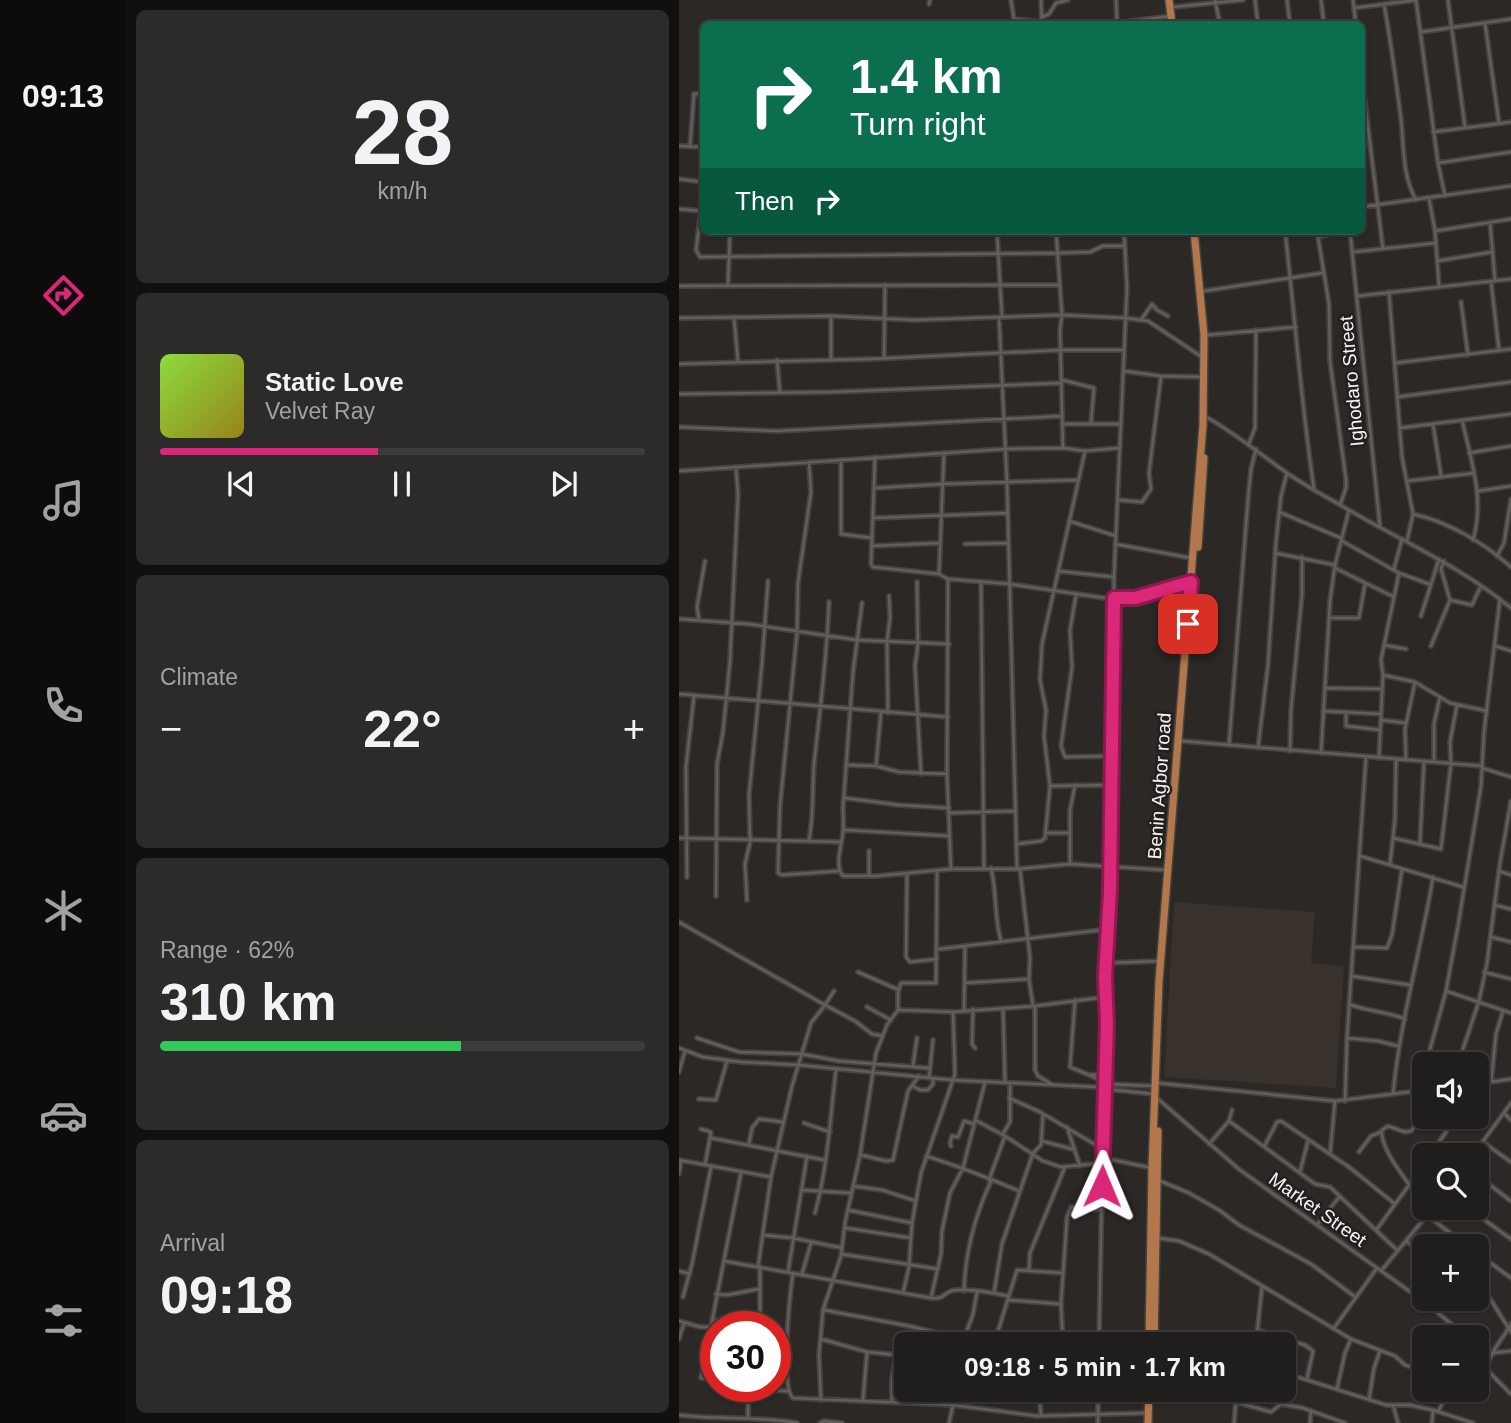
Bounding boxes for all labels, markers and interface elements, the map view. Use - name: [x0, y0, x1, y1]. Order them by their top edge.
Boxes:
- icon: right: [735, 49, 826, 140]
- text: 1.4 km: [850, 49, 1003, 103]
- text: 09:13: [22, 78, 104, 114]
- text: 28: [352, 82, 453, 183]
- text: Turn right: [850, 106, 986, 142]
- text: km/h: [378, 178, 427, 204]
- icon: right: [808, 182, 846, 220]
- text: Then: [735, 186, 794, 216]
- icon: directions: [39, 271, 88, 320]
- street label: Ighodaro Street: [1335, 314, 1368, 447]
- text: Static Love: [265, 367, 404, 397]
- text: Velvet Ray: [265, 398, 375, 424]
- icon: previous: [222, 465, 260, 503]
- icon: pause: [383, 465, 421, 503]
- icon: next: [545, 465, 583, 503]
- icon: music: [39, 476, 88, 525]
- pin: [1158, 594, 1218, 654]
- icon: arrive: [1169, 605, 1207, 643]
- text: Climate: [160, 664, 238, 690]
- icon: phone: [39, 681, 88, 730]
- text: 22°: [363, 700, 442, 758]
- text: −: [160, 708, 182, 750]
- text: +: [623, 708, 645, 750]
- street label: Benin Agbor road: [1144, 712, 1175, 860]
- icon: climate: [39, 886, 88, 935]
- text: Range · 62%: [160, 937, 294, 963]
- text: 310 km: [160, 973, 336, 1031]
- map controls: [1412, 1052, 1489, 1402]
- button: sound: [1412, 1052, 1489, 1129]
- icon: car: [39, 1091, 88, 1140]
- button: search: [1412, 1143, 1489, 1220]
- position arrow: [1065, 1149, 1139, 1223]
- street label: Market Street: [1265, 1168, 1371, 1251]
- text: Arrival: [160, 1230, 225, 1256]
- button: +: [1412, 1234, 1489, 1311]
- text: 09:18: [160, 1266, 293, 1324]
- icon: filters: [39, 1296, 88, 1345]
- speed limit sign: 30: [700, 1311, 791, 1402]
- button: −: [1412, 1325, 1489, 1402]
- text: 09:18 · 5 min · 1.7 km: [964, 1352, 1226, 1382]

